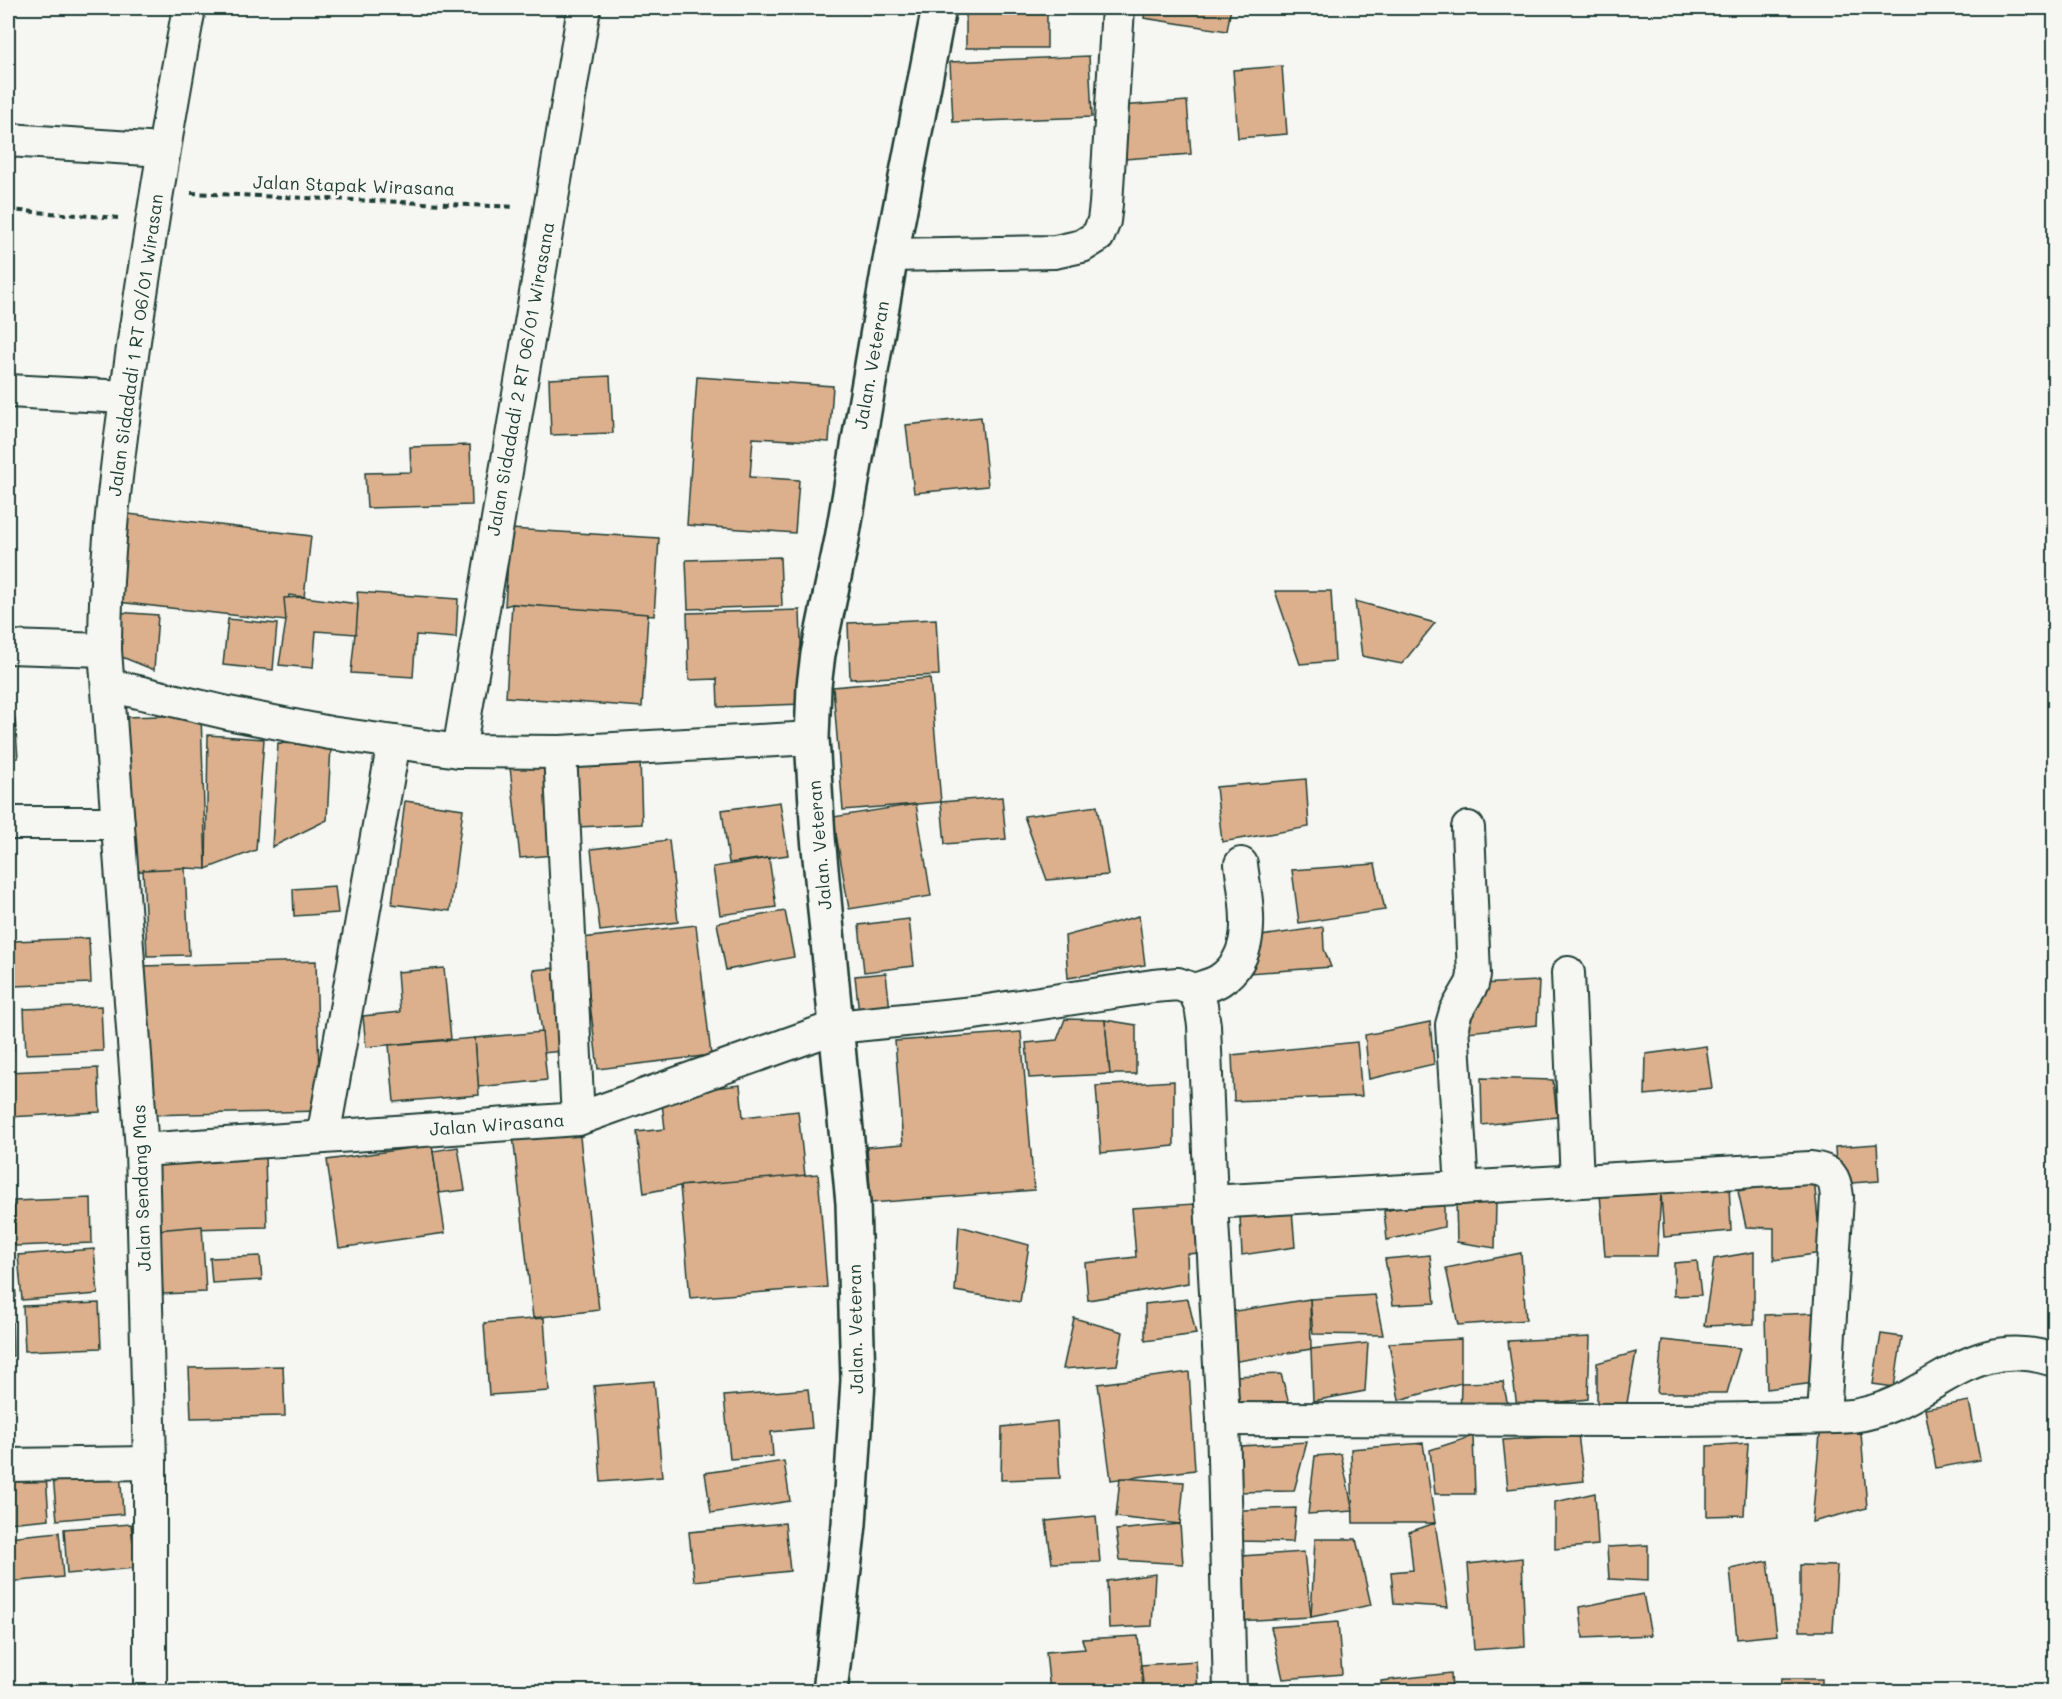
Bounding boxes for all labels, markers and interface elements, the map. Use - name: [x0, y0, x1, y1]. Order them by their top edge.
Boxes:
- street label: Jalan Stapak Wirasana: [253, 169, 455, 201]
- street label: Jalan Sidadadi 1 RT 06/01 Wirasan: [102, 192, 168, 498]
- street label: Jalan Sidadadi 2 RT 06/01 Wirasana: [481, 220, 559, 538]
- street label: Jalan. Veteran: [848, 299, 894, 431]
- street label: Jalan. Veteran: [801, 779, 837, 911]
- street label: Jalan Sendang Mas: [126, 1104, 156, 1272]
- street label: Jalan Wirasana: [429, 1107, 565, 1141]
- street label: Jalan. Veteran: [842, 1264, 868, 1394]

